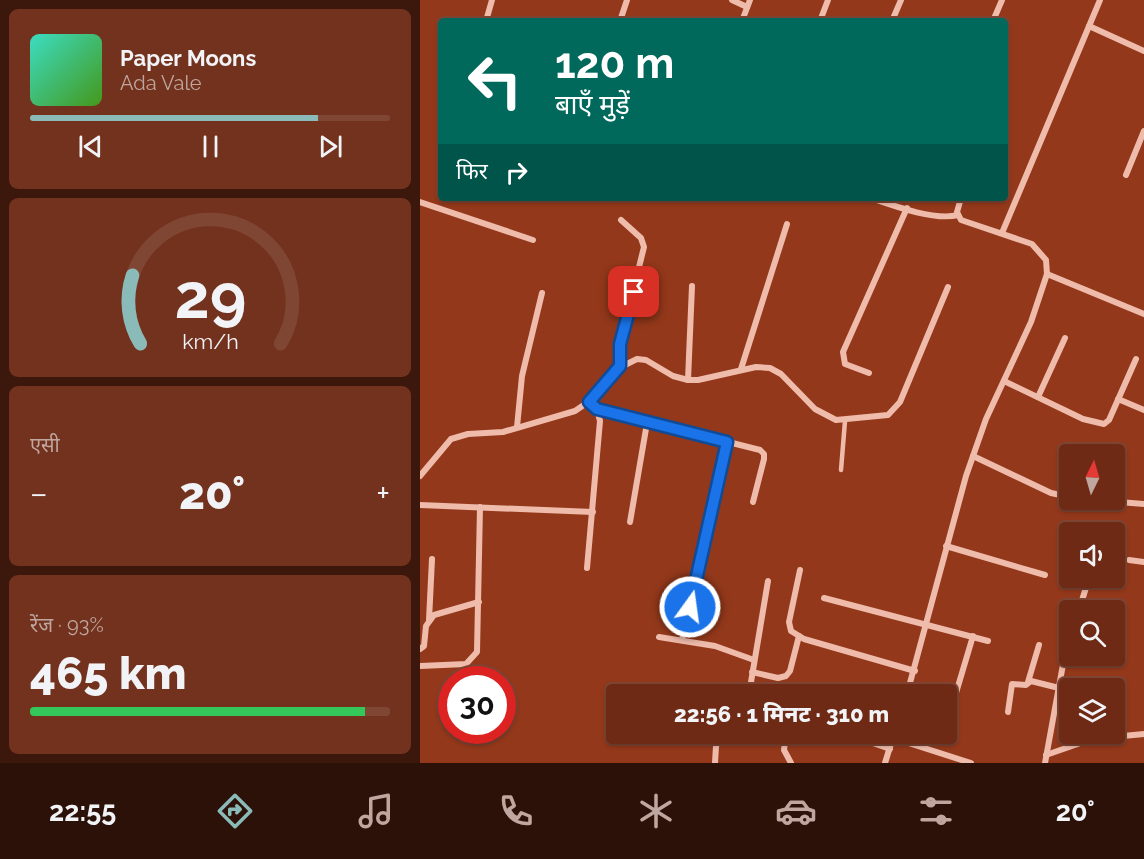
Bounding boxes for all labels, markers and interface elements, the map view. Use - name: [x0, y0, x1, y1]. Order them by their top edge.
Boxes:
- text: 120 m: [555, 39, 674, 88]
- icon: left: [456, 42, 534, 120]
- text: Paper Moons: [120, 45, 256, 71]
- text: Ada Vale: [120, 71, 202, 95]
- text: बाएँ मुड़ें: [555, 89, 630, 120]
- icon: previous: [74, 130, 107, 163]
- icon: pause: [194, 130, 227, 163]
- icon: next: [314, 130, 347, 163]
- icon: right: [500, 156, 533, 189]
- text: फिर: [456, 158, 488, 184]
- text: 29: [174, 259, 246, 333]
- pin: [608, 266, 659, 317]
- icon: arrive: [617, 275, 650, 308]
- text: km/h: [182, 330, 238, 355]
- text: एसी: [30, 433, 60, 457]
- north arrow: [1059, 444, 1125, 510]
- map controls: [1059, 444, 1125, 744]
- text: 20°: [179, 467, 245, 520]
- text: −: [30, 474, 48, 513]
- text: +: [376, 474, 390, 513]
- button: sound: [1059, 522, 1125, 588]
- position arrow: [658, 575, 722, 639]
- button: search: [1059, 600, 1125, 666]
- text: रेंज · 93%: [30, 613, 104, 637]
- text: 465 km: [30, 647, 187, 700]
- speed limit sign: 30: [438, 666, 516, 744]
- button: layers: [1059, 678, 1125, 744]
- text: 22:56 · 1 मिनट · 310 m: [674, 701, 889, 727]
- icon: directions: [214, 790, 256, 832]
- icon: music: [355, 790, 397, 832]
- icon: phone: [495, 790, 537, 832]
- icon: climate: [635, 790, 677, 832]
- icon: car: [775, 790, 817, 832]
- icon: filters: [915, 790, 957, 832]
- text: 22:55: [49, 796, 116, 827]
- text: 20°: [1056, 796, 1095, 827]

